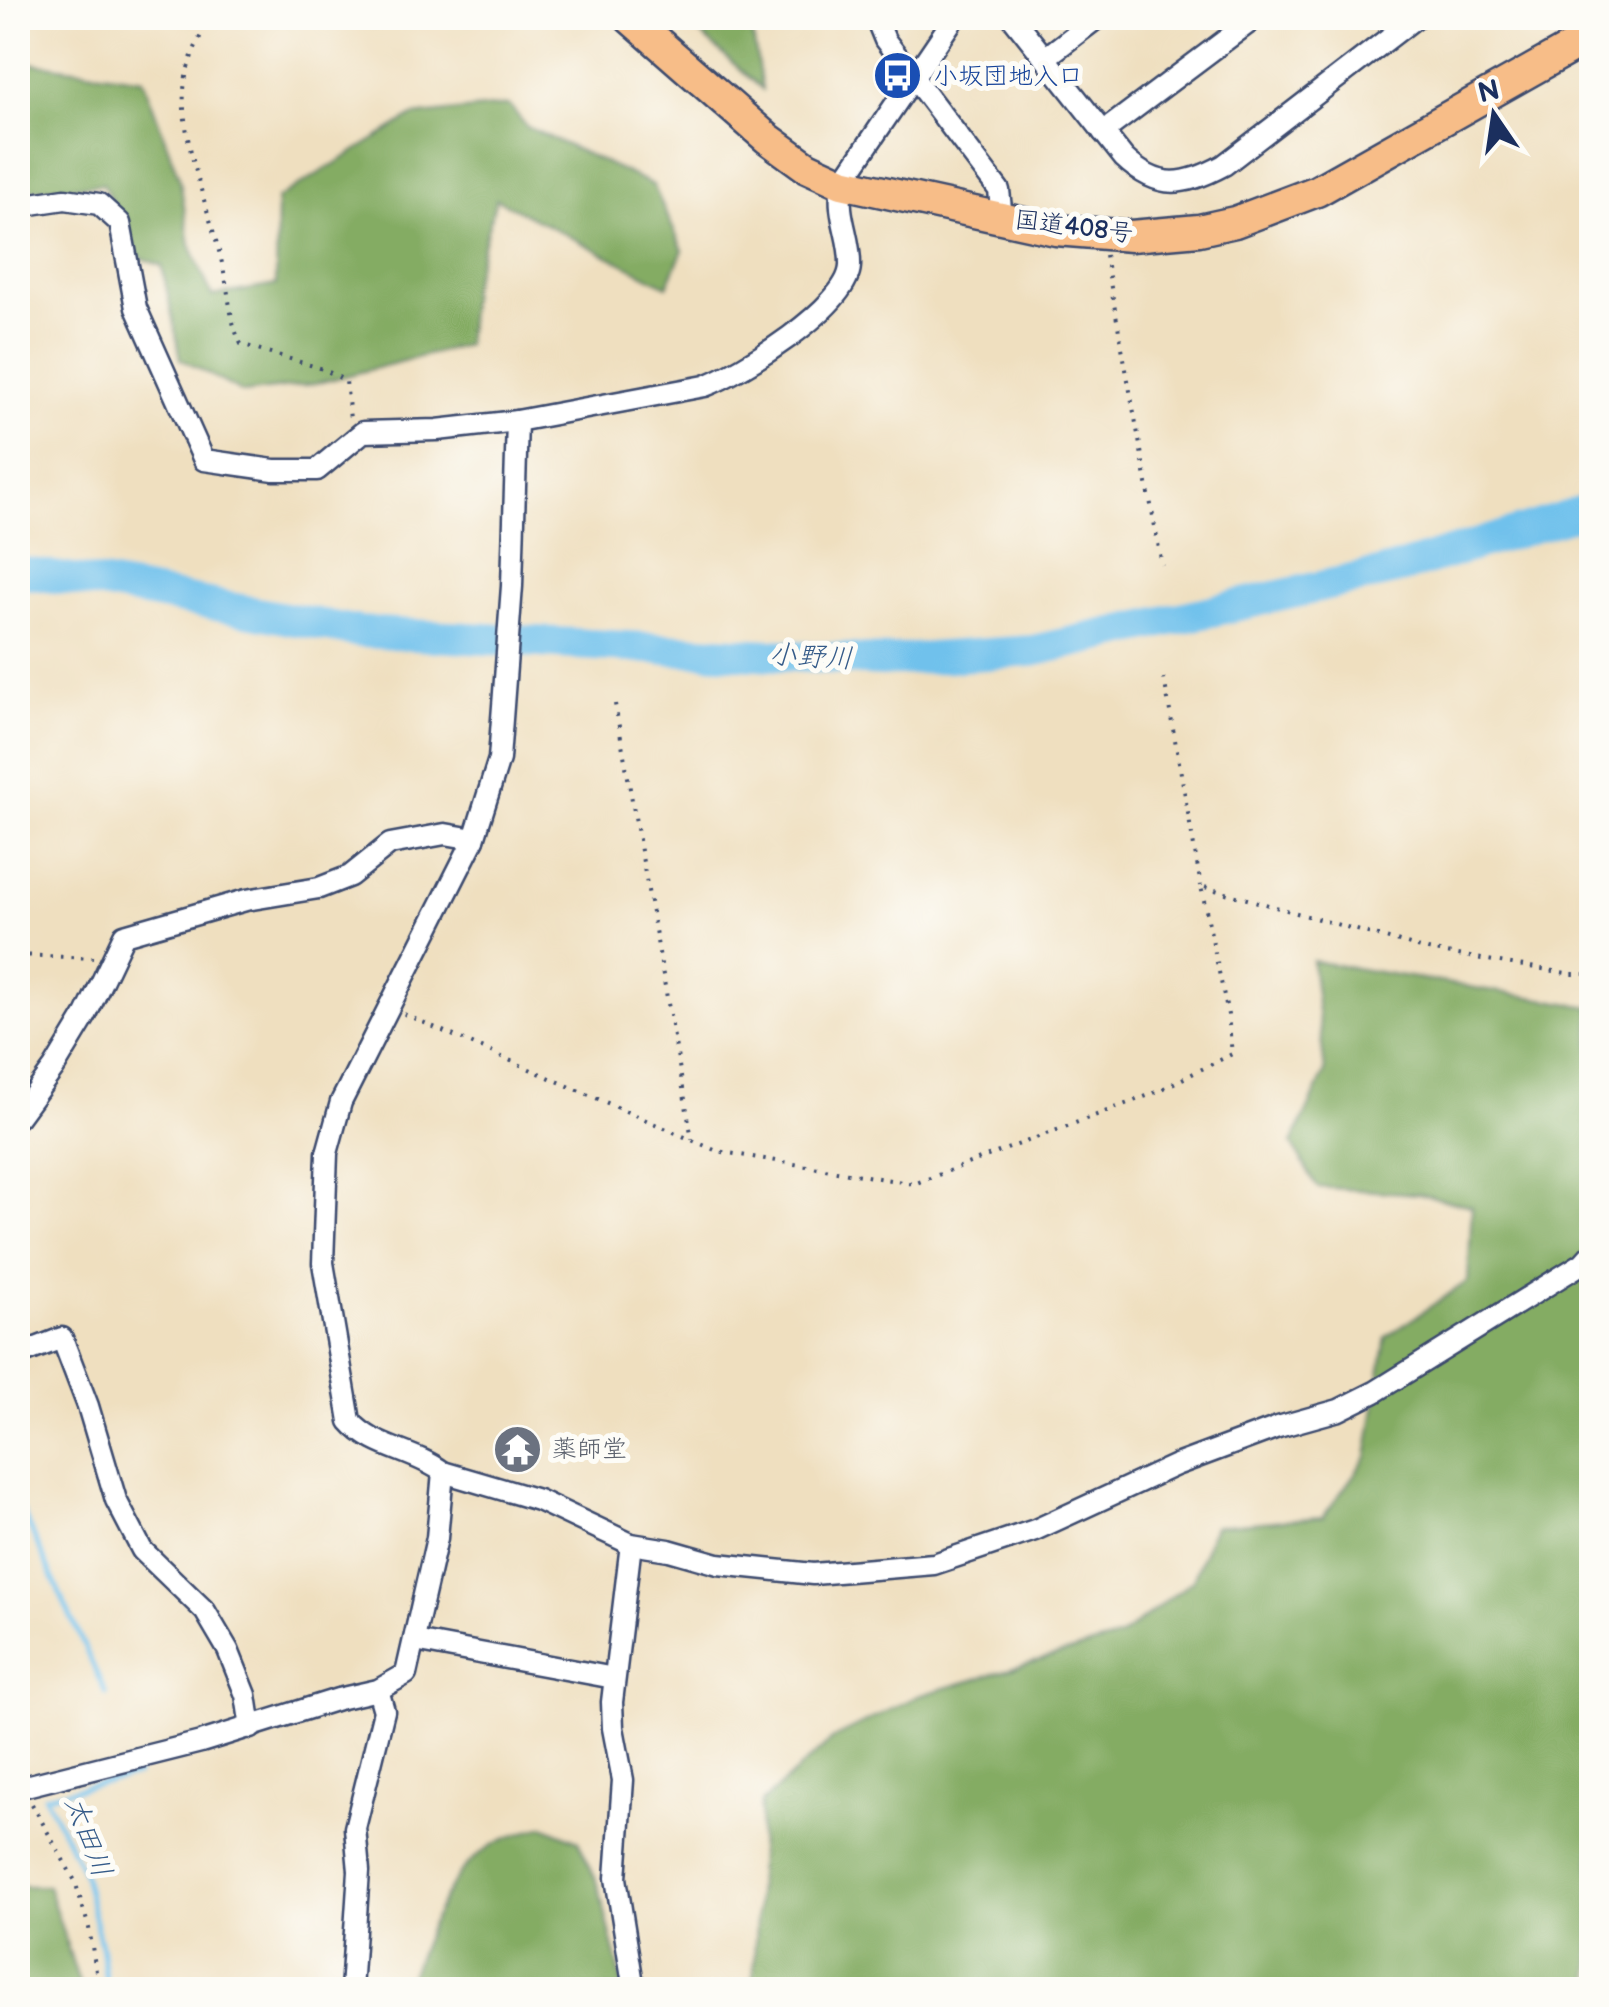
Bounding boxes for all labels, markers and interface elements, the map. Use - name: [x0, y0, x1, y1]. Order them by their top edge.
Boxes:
- bus stop icon: 小坂団地入口: [872, 50, 924, 102]
- place label: 小坂団地入口: [933, 61, 1083, 92]
- north arrow: [1444, 65, 1544, 165]
- text: N: [1475, 74, 1503, 111]
- street label: 国道408号: [1013, 204, 1135, 250]
- water label: 小野川: [768, 638, 854, 676]
- temple icon: 薬師堂: [491, 1423, 543, 1475]
- place label: 薬師堂: [552, 1434, 627, 1465]
- water label: 太田川: [58, 1792, 118, 1882]

